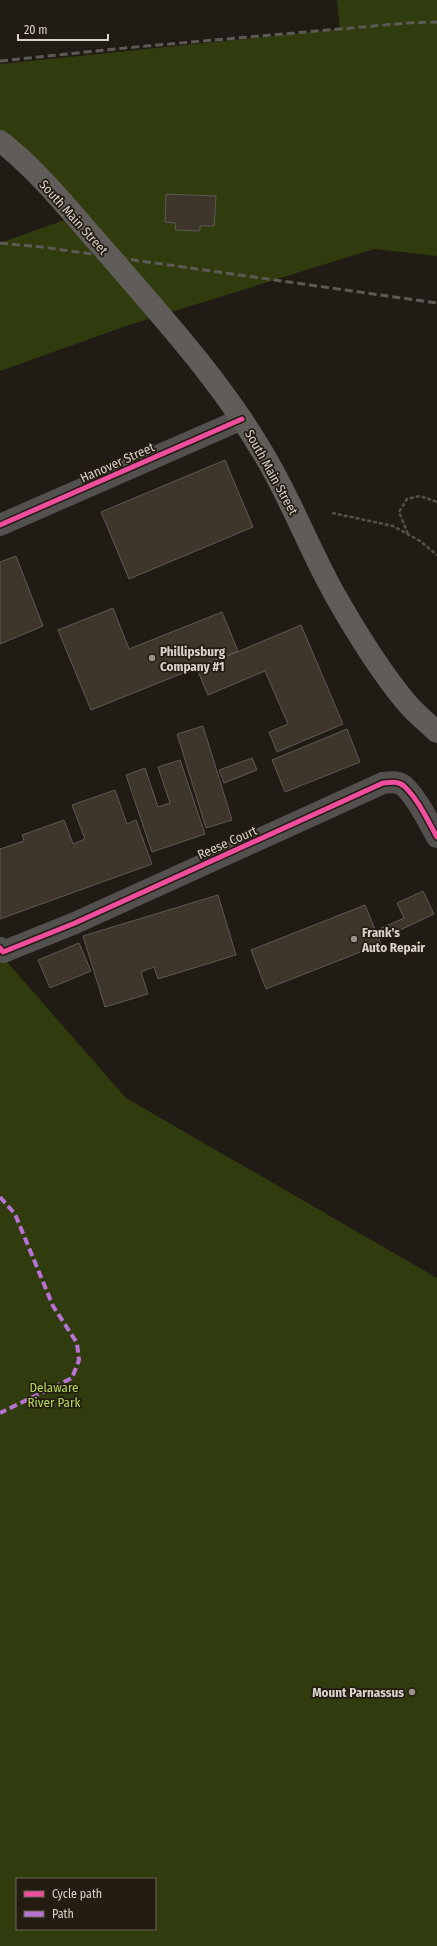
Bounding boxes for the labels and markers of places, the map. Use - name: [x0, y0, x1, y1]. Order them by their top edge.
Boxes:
- place label: Phillipsburg Company #1: [160, 644, 226, 674]
- marker: Phillipsburg Company #1: [147, 653, 157, 663]
- place label: Frank's Auto Repair: [361, 925, 425, 955]
- marker: Frank's Auto Repair: [349, 934, 359, 944]
- place label: Mount Parnassus: [312, 1685, 404, 1700]
- marker: Mount Parnassus: [407, 1687, 417, 1697]

